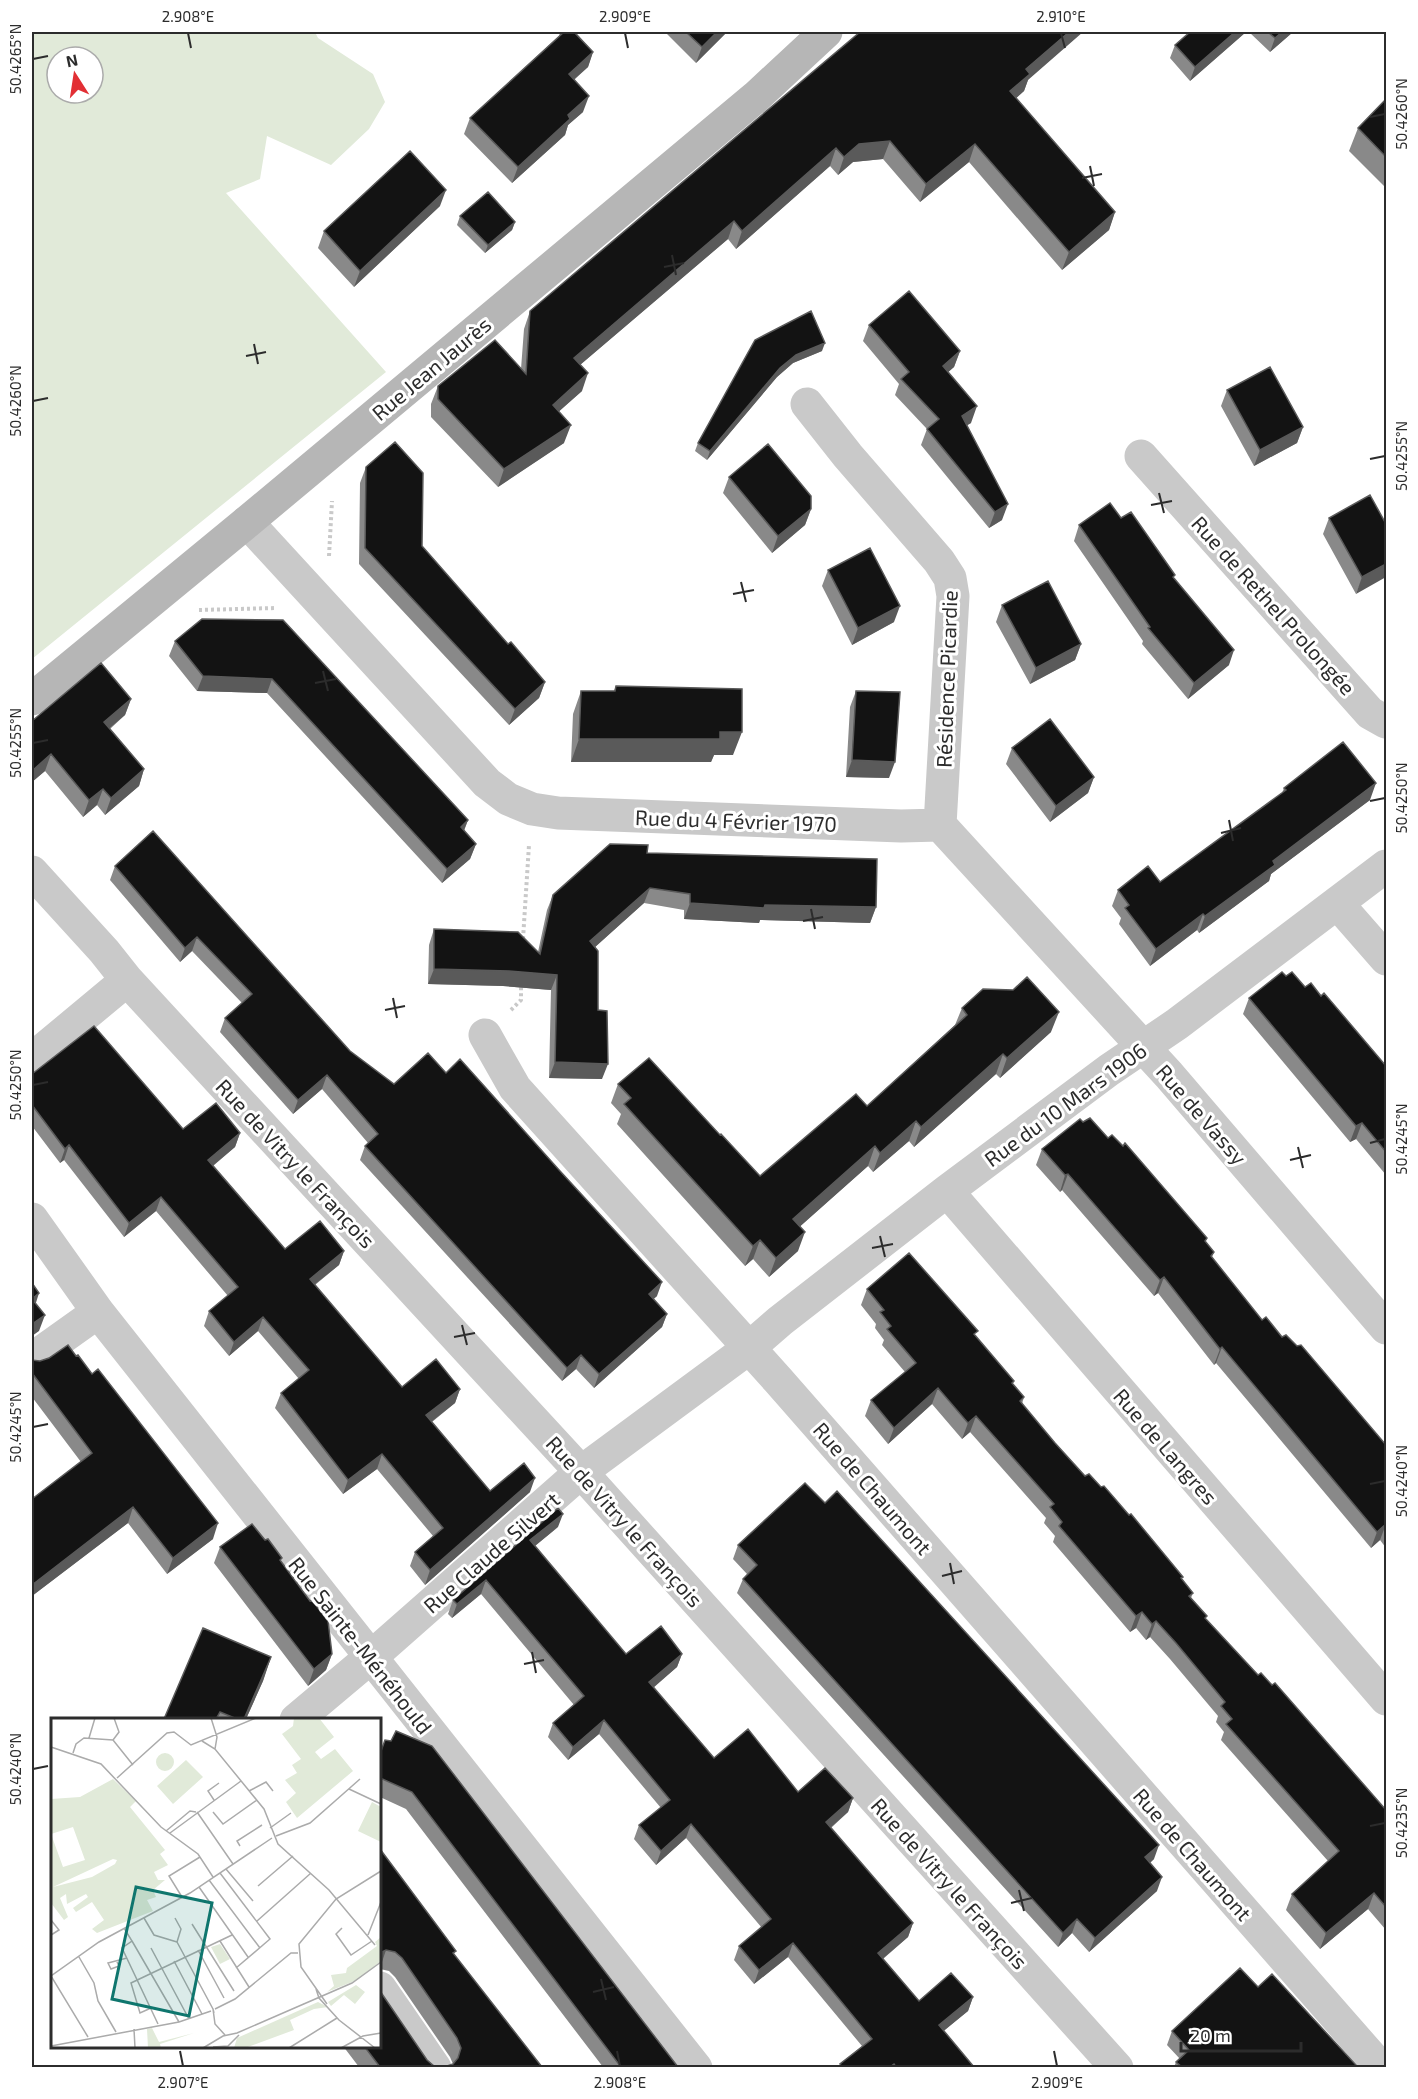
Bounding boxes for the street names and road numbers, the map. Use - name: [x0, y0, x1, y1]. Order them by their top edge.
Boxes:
- street label: Rue Jean Jaurès: [366, 311, 496, 425]
- street label: Rue de Rethel Prolongée: [1187, 510, 1361, 700]
- street label: Résidence Picardie: [930, 590, 962, 768]
- street label: Rue du 4 Février 1970: [635, 804, 837, 836]
- street label: Rue du 10 Mars 1906: [979, 1037, 1151, 1171]
- street label: Rue de Vassy: [1152, 1059, 1252, 1169]
- street label: Rue de Vitry le François: [210, 1074, 381, 1254]
- street label: Rue de Langres: [1109, 1383, 1223, 1509]
- street label: Rue de Chaumont: [809, 1417, 937, 1559]
- street label: Rue de Vitry le François: [540, 1430, 708, 1613]
- street label: Rue Claude Silvert: [418, 1486, 564, 1618]
- street label: Rue Sainte-Ménéhould: [284, 1551, 438, 1739]
- street label: Rue de Chaumont: [1129, 1783, 1257, 1925]
- street label: Rue de Vitry le François: [865, 1792, 1033, 1975]

